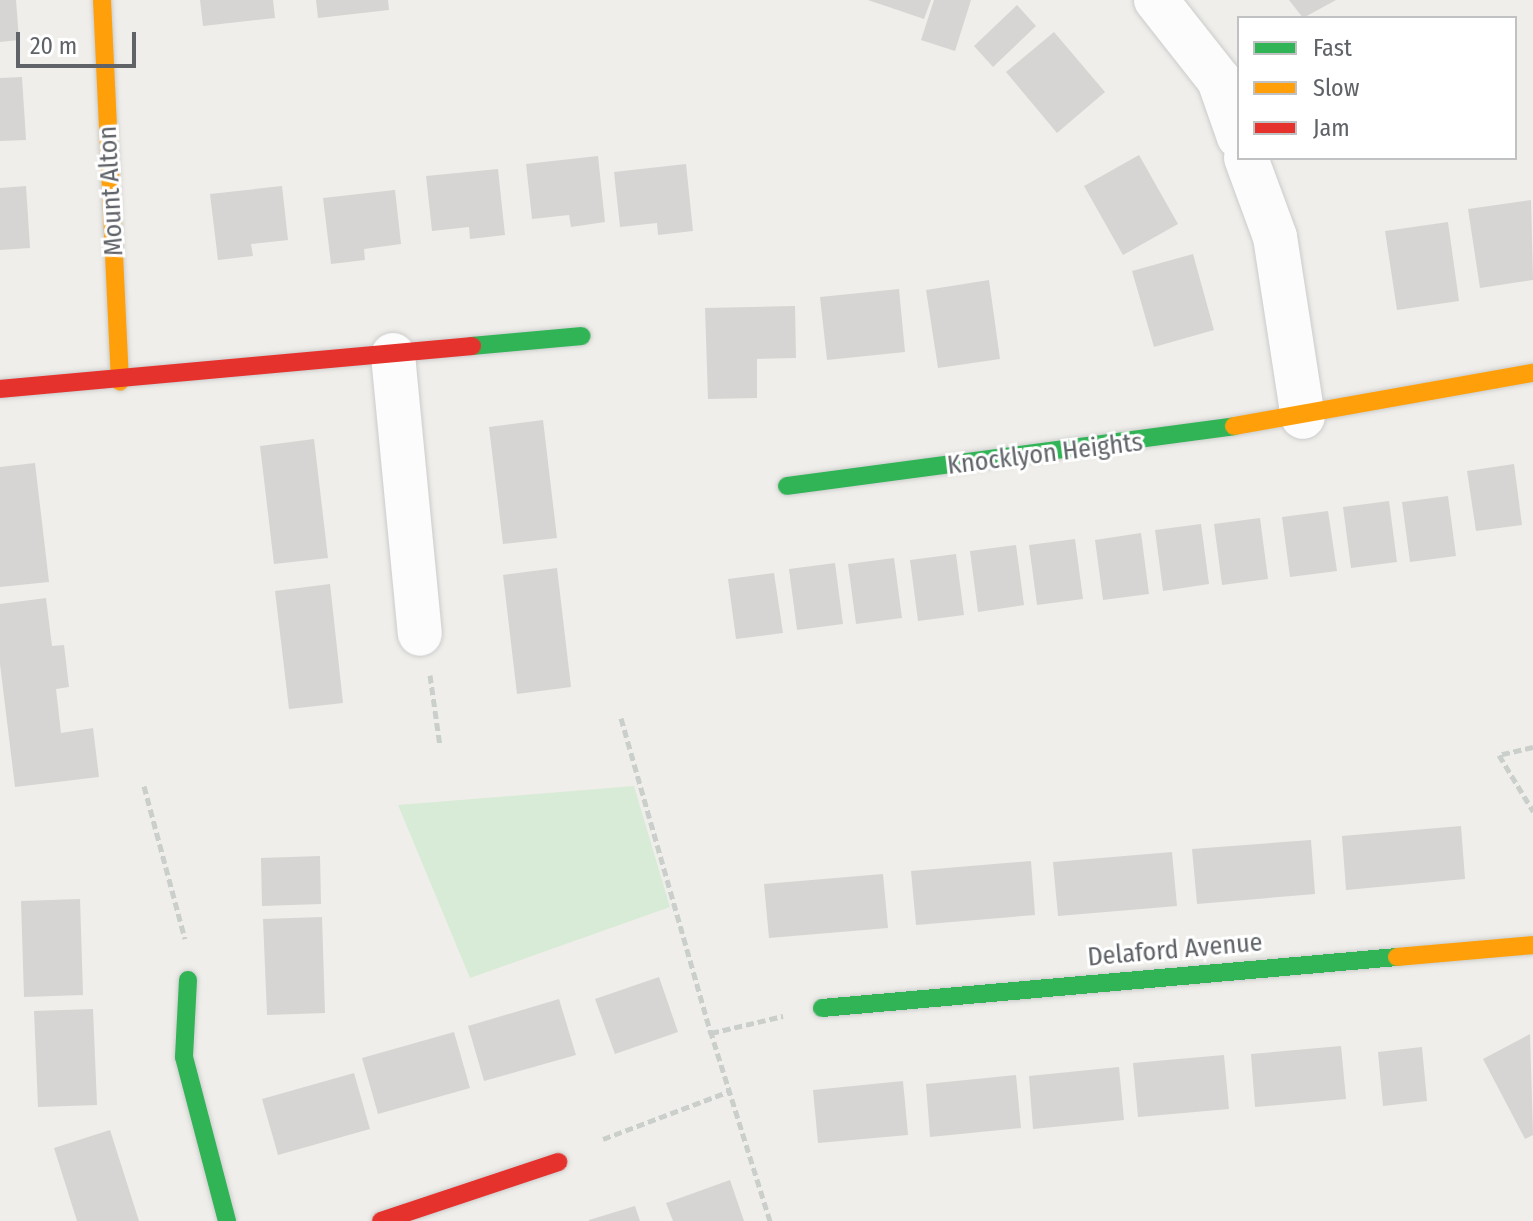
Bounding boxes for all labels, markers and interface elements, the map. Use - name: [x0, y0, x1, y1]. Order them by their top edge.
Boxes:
- scale bar: [20, 16, 140, 66]
- legend: [1237, 16, 1517, 160]
- text: 20 m: [30, 32, 77, 60]
- text: Fast: [1313, 34, 1352, 62]
- text: Slow: [1313, 74, 1359, 102]
- text: Jam: [1313, 114, 1350, 142]
- street label: Mount Alton: [92, 125, 130, 257]
- street label: Knocklyon Heights: [946, 427, 1144, 481]
- street label: Delaford Avenue: [1086, 927, 1264, 973]

